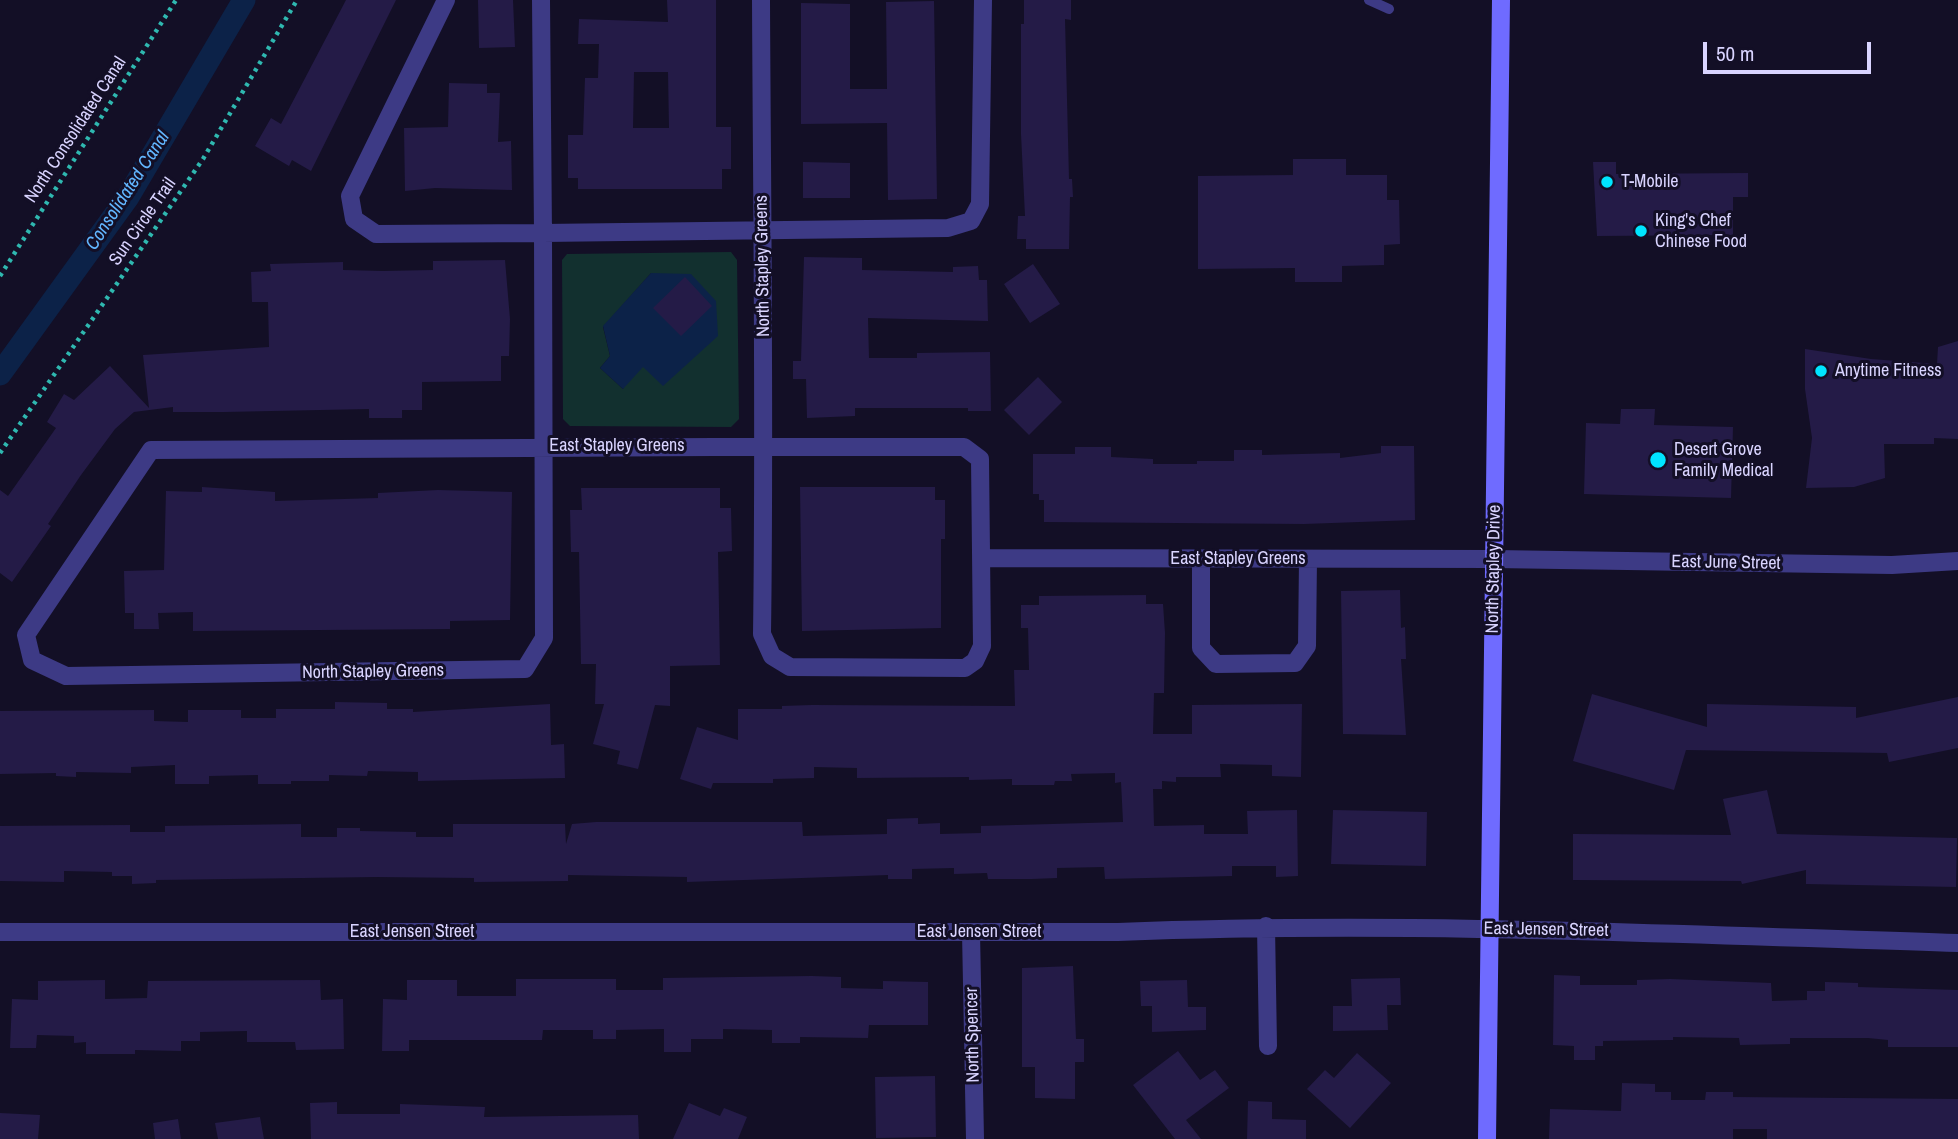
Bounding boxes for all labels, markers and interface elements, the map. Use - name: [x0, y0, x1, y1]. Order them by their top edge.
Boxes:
- scale bar: [1706, 28, 1874, 72]
- text: 50 m: [1716, 39, 1754, 68]
- street label: North Consolidated Canal: [21, 53, 131, 207]
- water label: Consolidated Canal: [81, 127, 175, 255]
- place label: T-Mobile: [1621, 171, 1678, 193]
- street label: Sun Circle Trail: [105, 174, 181, 270]
- marker: T-Mobile: [1599, 174, 1615, 190]
- street label: North Stapley Greens: [751, 195, 775, 337]
- place label: King's Chef Chinese Food: [1655, 210, 1747, 252]
- marker: King's Chef Chinese Food: [1633, 223, 1649, 239]
- place label: Anytime Fitness: [1835, 360, 1942, 382]
- marker: Anytime Fitness: [1813, 363, 1829, 379]
- street label: East Stapley Greens: [549, 435, 685, 457]
- place label: Desert Grove Family Medical: [1674, 439, 1773, 482]
- marker: Desert Grove Family Medical: [1648, 450, 1668, 470]
- street label: North Stapley Drive: [1482, 504, 1506, 634]
- street label: East Stapley Greens: [1170, 548, 1306, 570]
- street label: East June Street: [1671, 551, 1781, 575]
- street label: North Stapley Greens: [302, 660, 444, 684]
- street label: East Jensen Street: [1483, 918, 1609, 942]
- street label: East Jensen Street: [350, 921, 474, 943]
- street label: East Jensen Street: [917, 921, 1041, 943]
- street label: North Spencer: [961, 987, 985, 1083]

